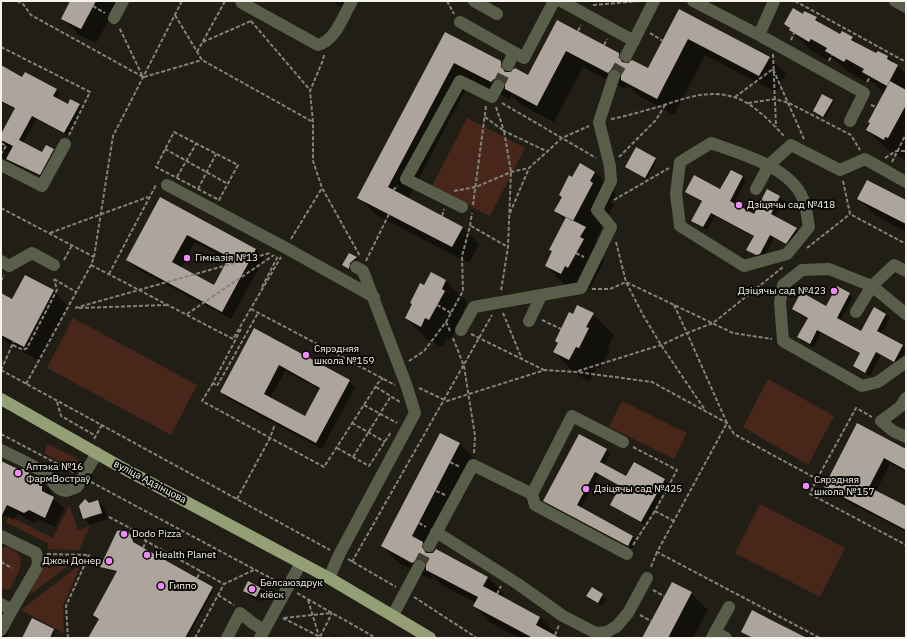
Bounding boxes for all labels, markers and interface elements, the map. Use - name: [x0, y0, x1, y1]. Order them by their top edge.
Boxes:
- place label: Дзіцячы сад №418: [747, 199, 835, 211]
- marker: Дзіцячы сад №418: [734, 200, 744, 210]
- place label: Гімназія №13: [195, 252, 258, 264]
- marker: Гімназія №13: [182, 253, 192, 263]
- place label: Дзіцячы сад №423: [738, 285, 826, 297]
- marker: Дзіцячы сад №423: [829, 286, 839, 296]
- place label: Сярэдняя школа №159: [314, 343, 374, 366]
- marker: Сярэдняя школа №159: [301, 350, 311, 360]
- street label: вуліца Адзінцова: [112, 458, 188, 506]
- place label: Аптэка №16 ФармВостраў: [26, 461, 91, 484]
- marker: Аптэка №16 ФармВостраў: [13, 468, 23, 478]
- place label: Сярэдняя школа №157: [814, 474, 874, 498]
- marker: Сярэдняя школа №157: [801, 481, 811, 491]
- place label: Дзіцячы сад №425: [594, 483, 682, 495]
- marker: Дзіцячы сад №425: [581, 484, 591, 494]
- place label: Dodo Pizza: [132, 528, 181, 540]
- marker: Dodo Pizza: [119, 529, 129, 539]
- place label: Health Planet: [155, 549, 216, 561]
- marker: Health Planet: [142, 550, 152, 560]
- place label: Джон Донер: [42, 555, 101, 567]
- marker: Джон Донер: [104, 556, 114, 566]
- place label: Белсаюздрук кіёск: [260, 577, 323, 600]
- place label: Гиппо: [169, 580, 196, 592]
- marker: Гиппо: [156, 581, 166, 591]
- marker: Белсаюздрук кіёск: [247, 584, 257, 594]

